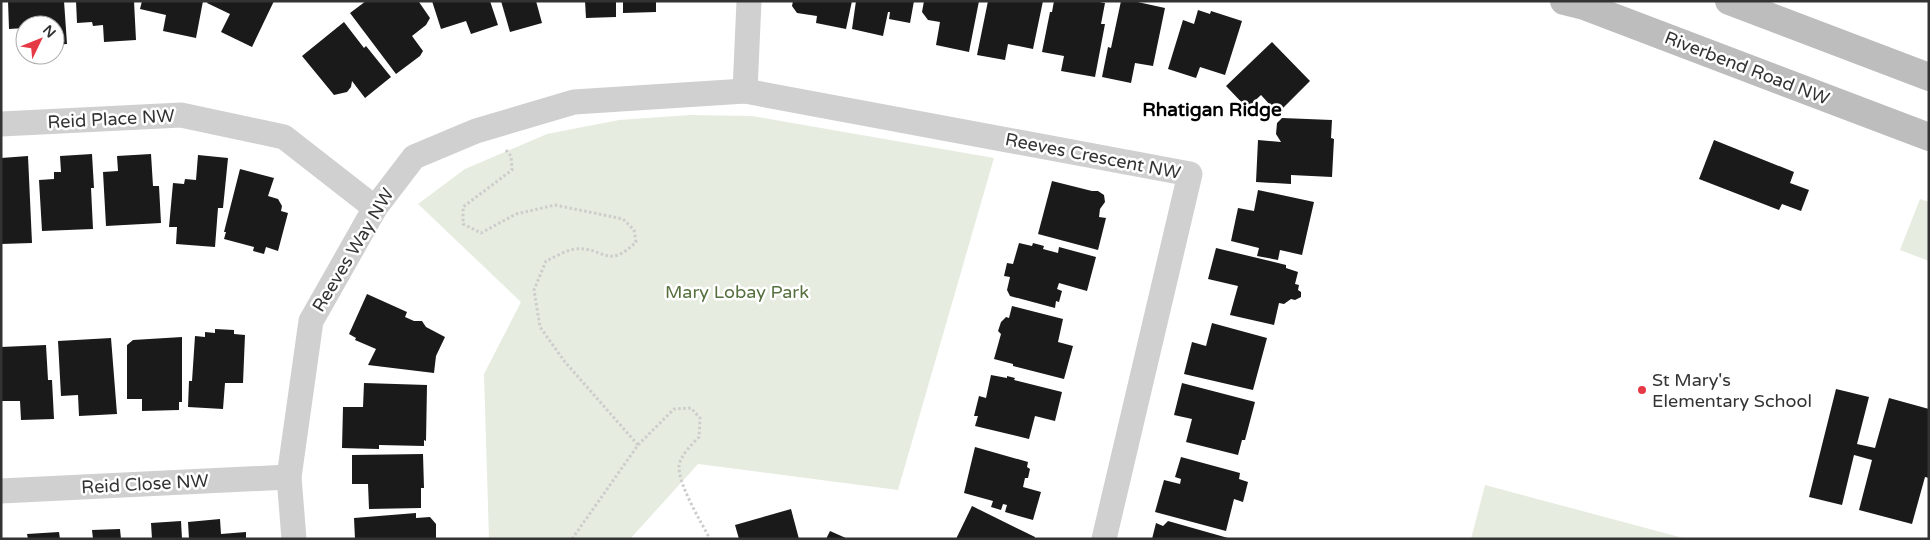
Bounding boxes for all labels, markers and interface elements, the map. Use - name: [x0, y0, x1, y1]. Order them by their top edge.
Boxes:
- north arrow: [15, 15, 65, 65]
- text: N: [39, 22, 59, 41]
- street label: Riverbend Road NW: [1661, 26, 1833, 110]
- district label: Rhatigan Ridge: [1142, 99, 1282, 122]
- street label: Reid Place NW: [47, 105, 175, 133]
- street label: Reeves Crescent NW: [1003, 128, 1183, 184]
- street label: Reeves Way NW: [307, 184, 399, 316]
- park label: Mary Lobay Park: [665, 281, 809, 303]
- place label: St Mary's Elementary School: [1652, 369, 1812, 412]
- marker: St Mary's Elementary School: [1636, 384, 1648, 396]
- street label: Reid Close NW: [81, 470, 209, 498]

